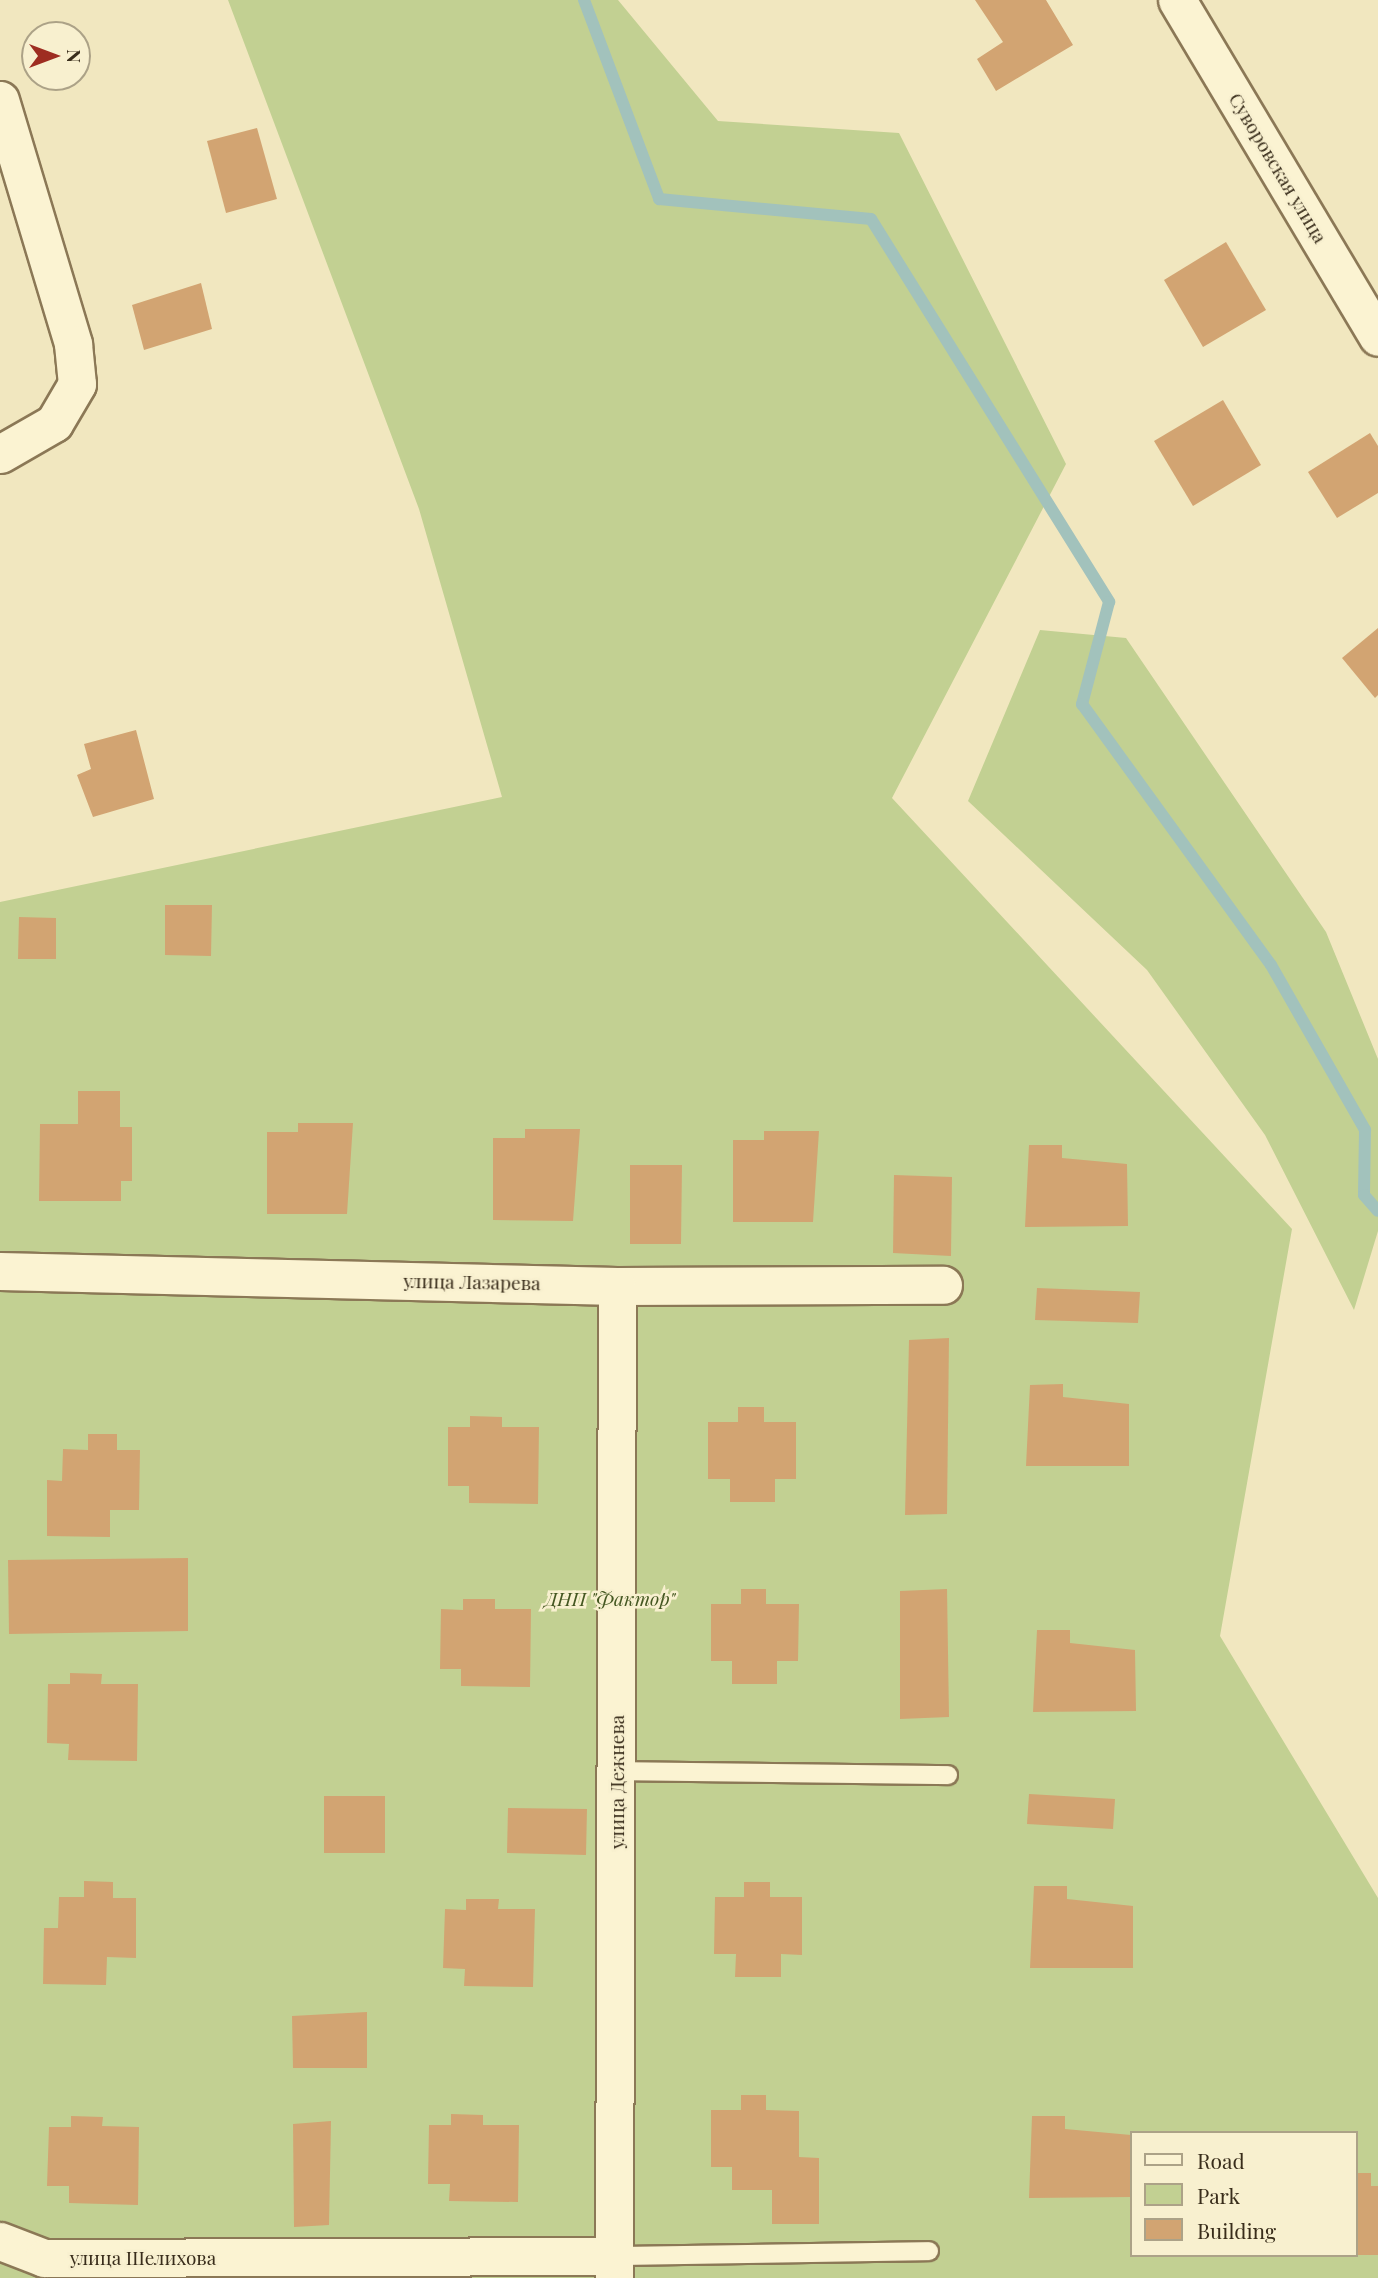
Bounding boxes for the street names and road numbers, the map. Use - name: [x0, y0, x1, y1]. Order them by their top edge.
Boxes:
- street label: Суворовская улица: [1224, 89, 1332, 247]
- street label: улица Лазарева: [403, 1269, 541, 1295]
- street label: улица Дежнева: [606, 1715, 628, 1849]
- street label: улица Шелихова: [70, 2247, 216, 2269]

